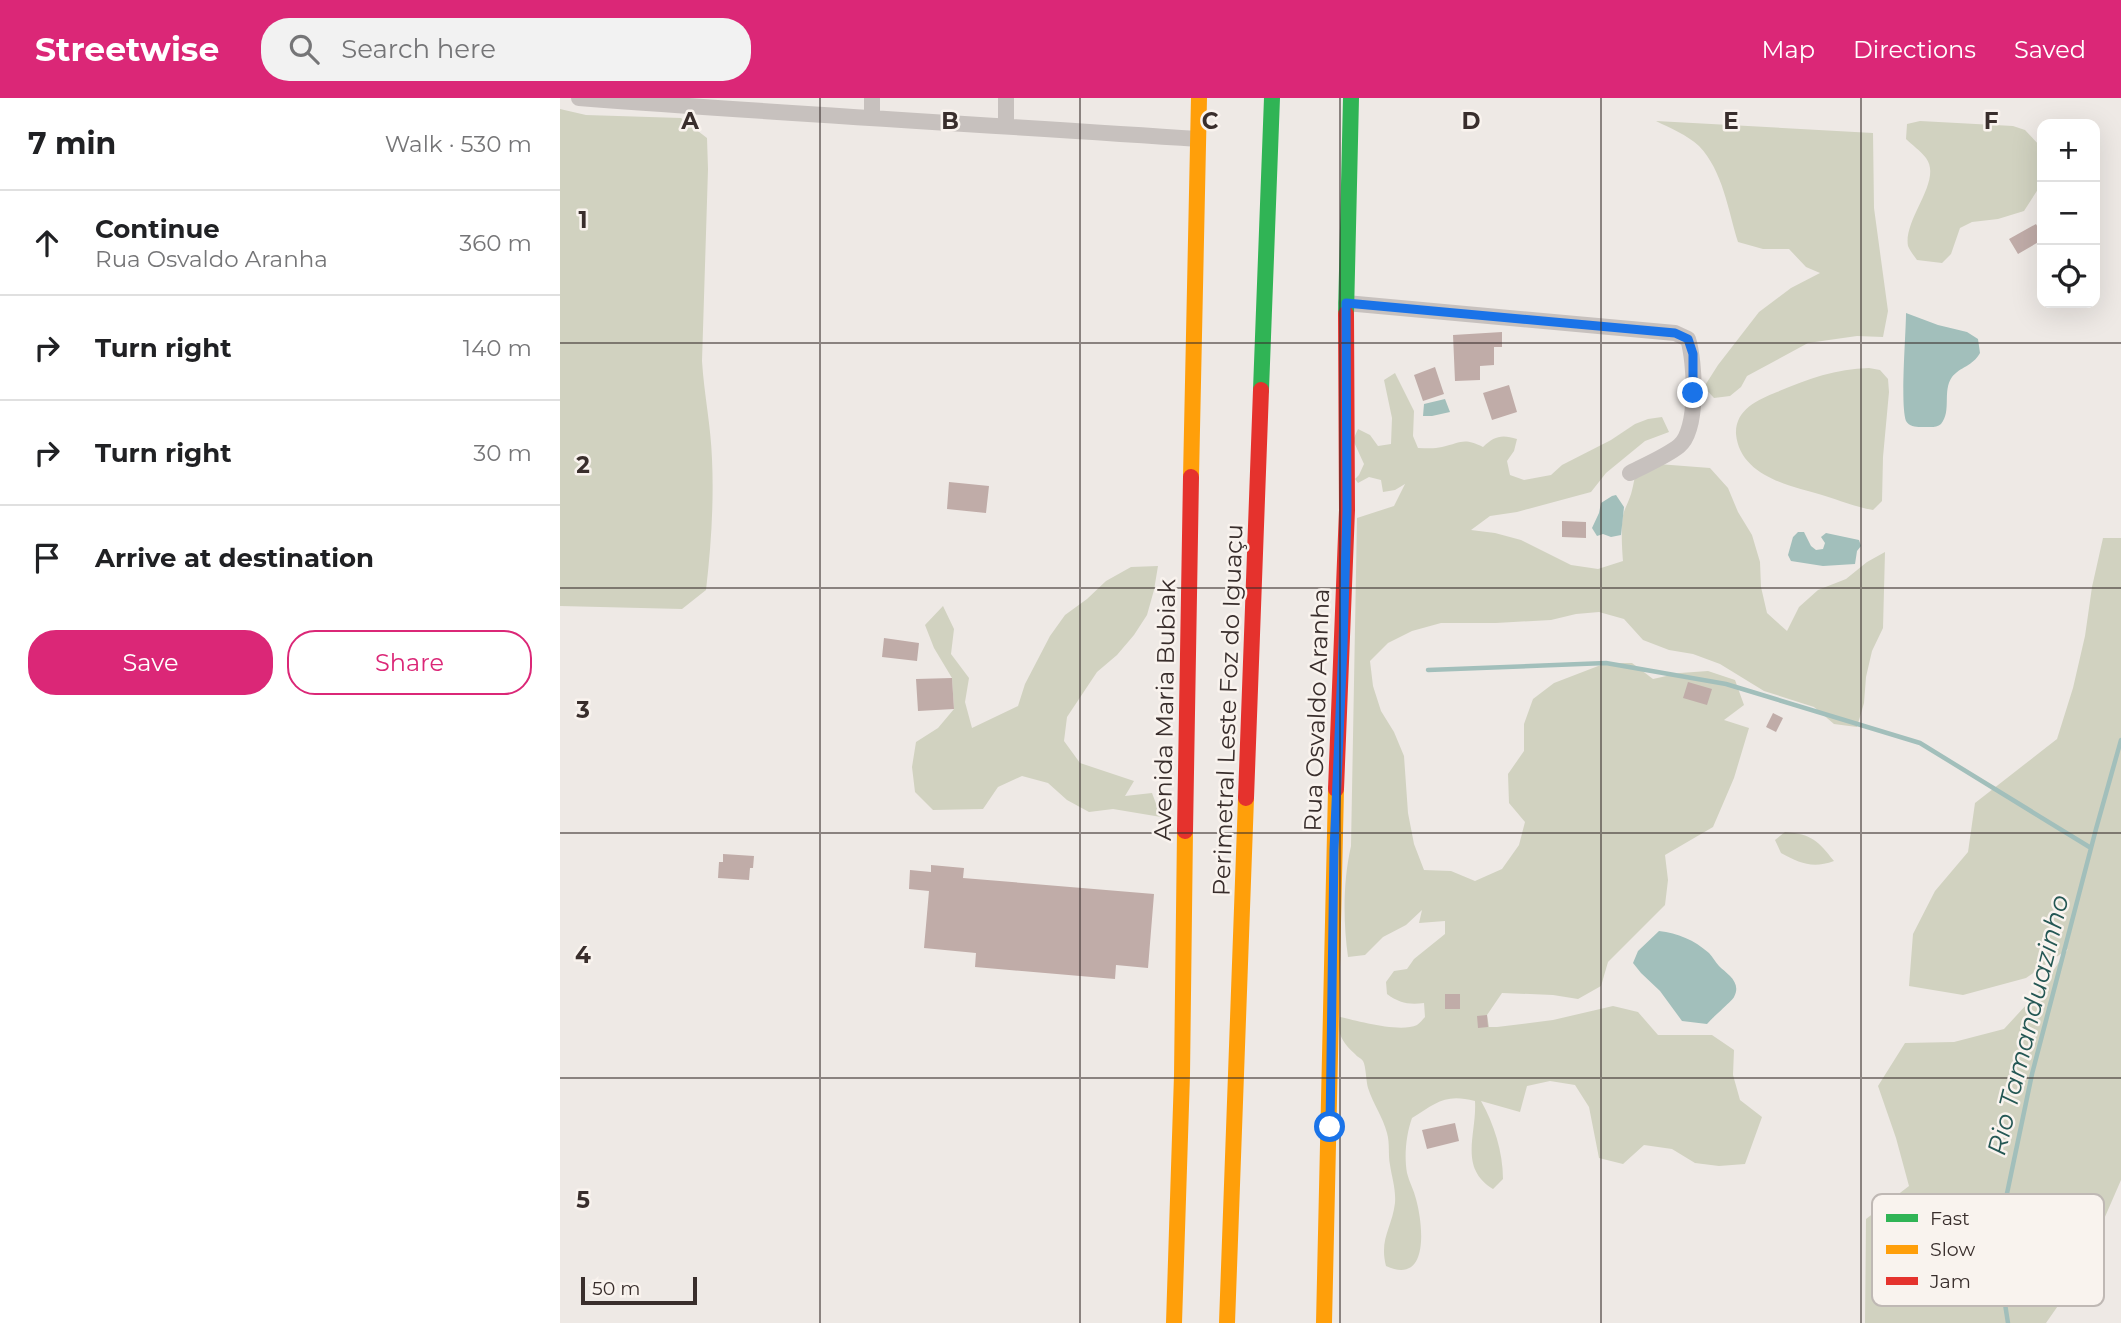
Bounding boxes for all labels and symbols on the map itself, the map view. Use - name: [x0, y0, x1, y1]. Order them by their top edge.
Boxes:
- text: A: [680, 107, 699, 135]
- text: B: [941, 107, 959, 135]
- text: C: [1202, 107, 1219, 135]
- text: D: [1462, 107, 1481, 135]
- text: E: [1723, 107, 1739, 135]
- text: F: [1984, 107, 1999, 135]
- text: 1: [578, 206, 588, 234]
- route end: [1677, 377, 1708, 408]
- text: 2: [576, 451, 590, 479]
- street label: Perimetral Leste Foz do Iguaçu: [1207, 523, 1248, 896]
- street label: Avenida Maria Bubiak: [1148, 578, 1181, 841]
- street label: Rua Osvaldo Aranha: [1298, 588, 1335, 832]
- text: 3: [575, 696, 590, 724]
- water label: Rio Tamanduazinho: [1980, 891, 2076, 1159]
- text: 4: [575, 941, 591, 969]
- route start: [1314, 1111, 1345, 1142]
- text: 5: [576, 1186, 590, 1214]
- legend: [1872, 1194, 2104, 1306]
- text: Fast: [1930, 1207, 1970, 1230]
- text: Slow: [1930, 1238, 1975, 1261]
- text: Jam: [1929, 1270, 1971, 1293]
- scale bar: [581, 1274, 696, 1306]

